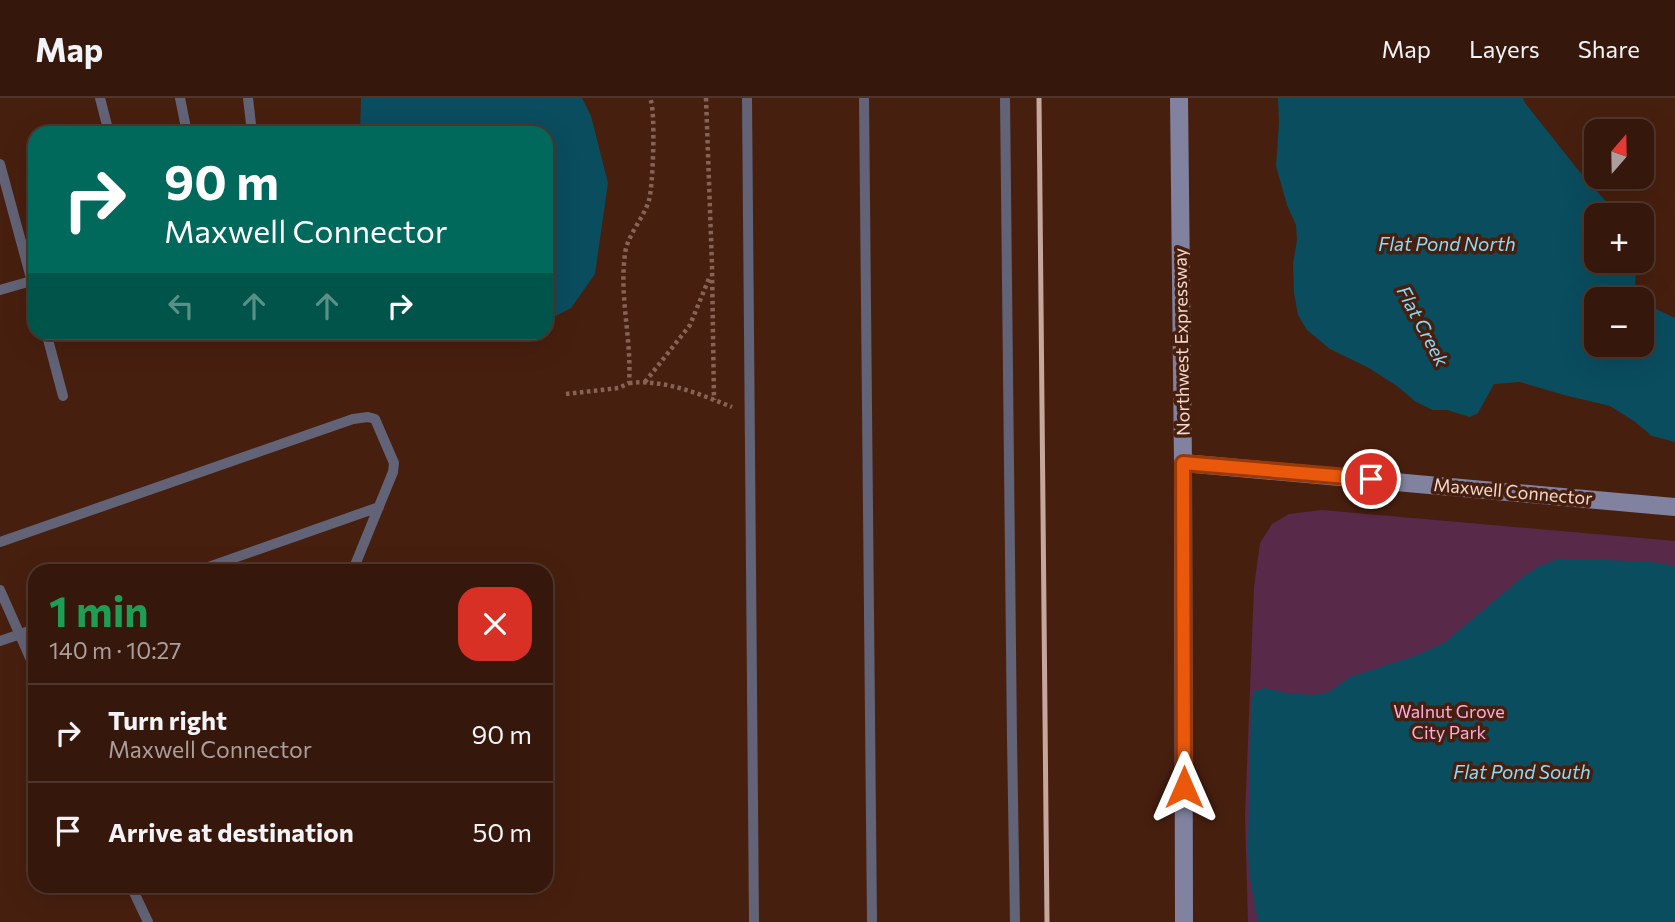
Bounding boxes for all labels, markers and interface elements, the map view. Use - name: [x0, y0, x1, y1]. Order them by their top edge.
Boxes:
- text: Map: [35, 28, 103, 69]
- text: Map: [1382, 34, 1431, 63]
- text: Layers: [1469, 34, 1540, 63]
- text: Share: [1578, 34, 1640, 63]
- north arrow: [1584, 119, 1654, 189]
- map controls: [1584, 119, 1654, 357]
- text: 90 m: [164, 150, 279, 210]
- icon: right: [49, 154, 140, 245]
- button: +: [1584, 203, 1654, 273]
- text: Maxwell Connector: [164, 210, 448, 250]
- water label: Flat Pond North: [1378, 232, 1516, 255]
- street label: Northwest Expressway: [1168, 248, 1194, 436]
- water label: Flat Creek: [1393, 282, 1455, 371]
- icon: left: [162, 287, 200, 325]
- icon: ahead: [235, 287, 273, 325]
- icon: ahead: [308, 287, 346, 325]
- icon: right: [381, 287, 419, 325]
- button: −: [1584, 287, 1654, 357]
- pin: [1341, 449, 1401, 509]
- icon: arrive: [1352, 460, 1390, 498]
- street label: Maxwell Connector: [1433, 473, 1594, 509]
- text: 1 min: [49, 584, 149, 636]
- button: close: [458, 587, 532, 661]
- text: 140 m · 10:27: [49, 636, 181, 664]
- park label: Walnut Grove City Park: [1393, 700, 1505, 743]
- text: Turn right: [108, 704, 227, 735]
- icon: right: [49, 714, 87, 752]
- text: 90 m: [472, 718, 532, 749]
- text: Maxwell Connector: [108, 735, 312, 763]
- position arrow: [1147, 750, 1221, 824]
- water label: Flat Pond South: [1453, 760, 1591, 783]
- icon: arrive: [49, 812, 87, 850]
- text: Arrive at destination: [108, 816, 354, 847]
- text: 50 m: [472, 816, 532, 847]

